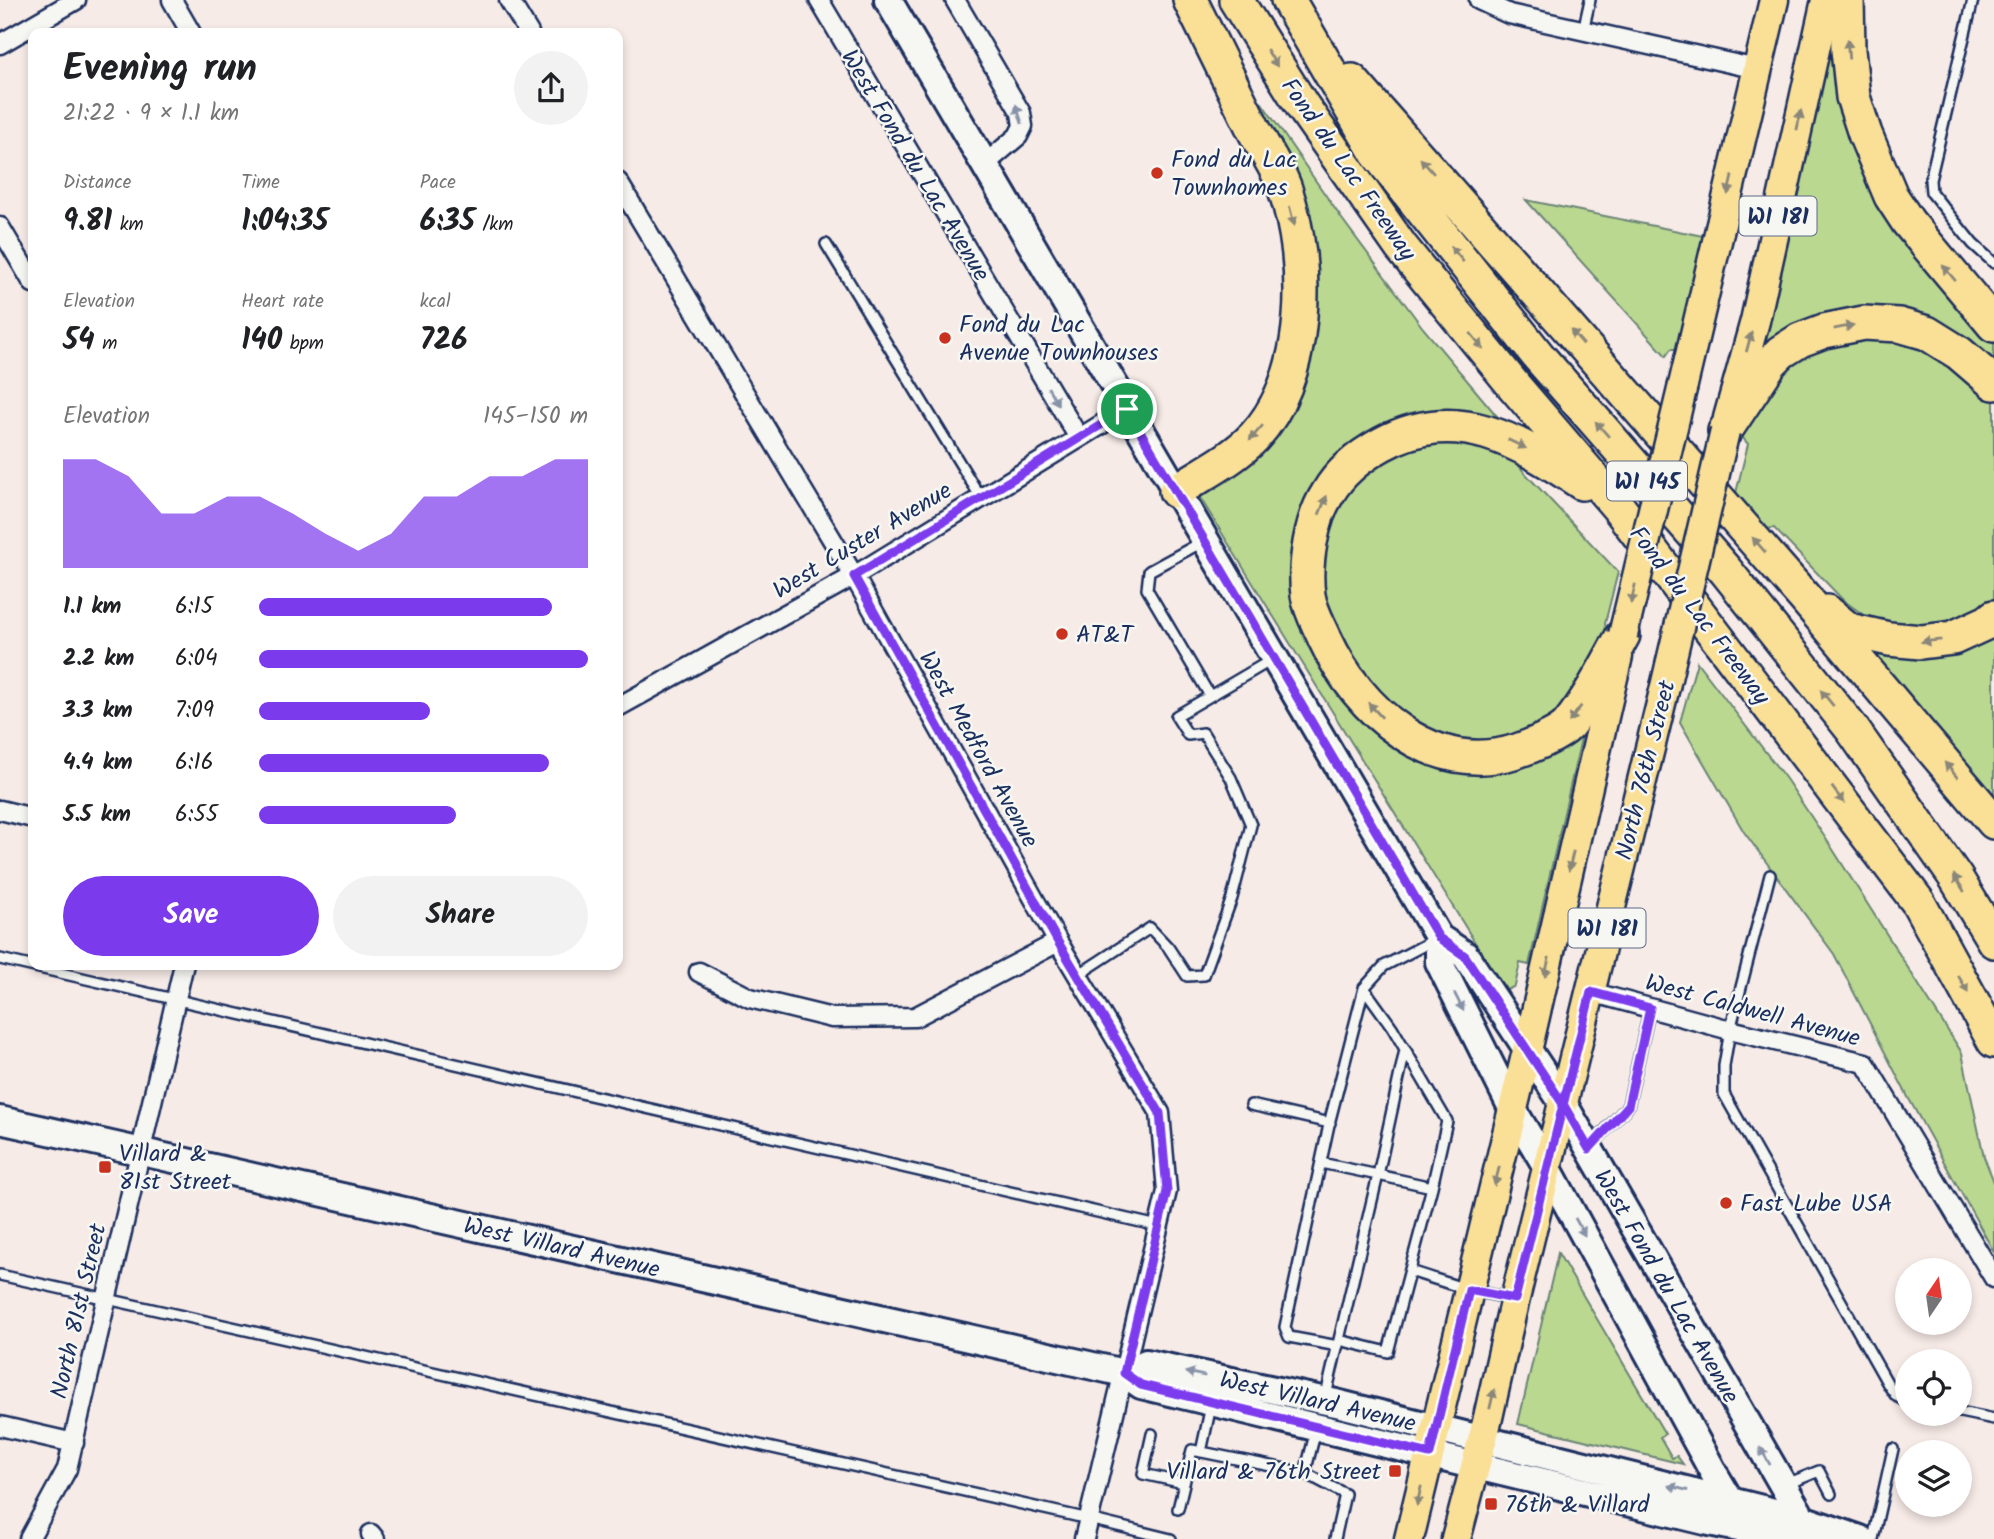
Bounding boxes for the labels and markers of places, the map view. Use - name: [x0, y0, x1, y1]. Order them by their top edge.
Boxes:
- place label: Fond du Lac Townhomes: [1171, 141, 1297, 208]
- marker: Fond du Lac Townhomes: [1149, 165, 1165, 181]
- place label: Fond du Lac Avenue Townhouses: [959, 306, 1158, 373]
- marker: Fond du Lac Avenue Townhouses: [937, 330, 953, 346]
- pin: [1097, 379, 1157, 439]
- place label: AT&T: [1076, 616, 1135, 655]
- marker: AT&T: [1054, 626, 1070, 642]
- place label: Villard & 81st Street: [119, 1135, 232, 1202]
- marker: Villard & 81st Street: [97, 1159, 113, 1175]
- place label: Fast Lube USA: [1740, 1185, 1892, 1224]
- marker: Fast Lube USA: [1718, 1195, 1734, 1211]
- place label: Villard & 76th Street: [1166, 1453, 1382, 1492]
- marker: Villard & 76th Street: [1387, 1463, 1403, 1479]
- place label: 76th & Villard: [1505, 1486, 1650, 1525]
- marker: 76th & Villard: [1483, 1496, 1499, 1512]

